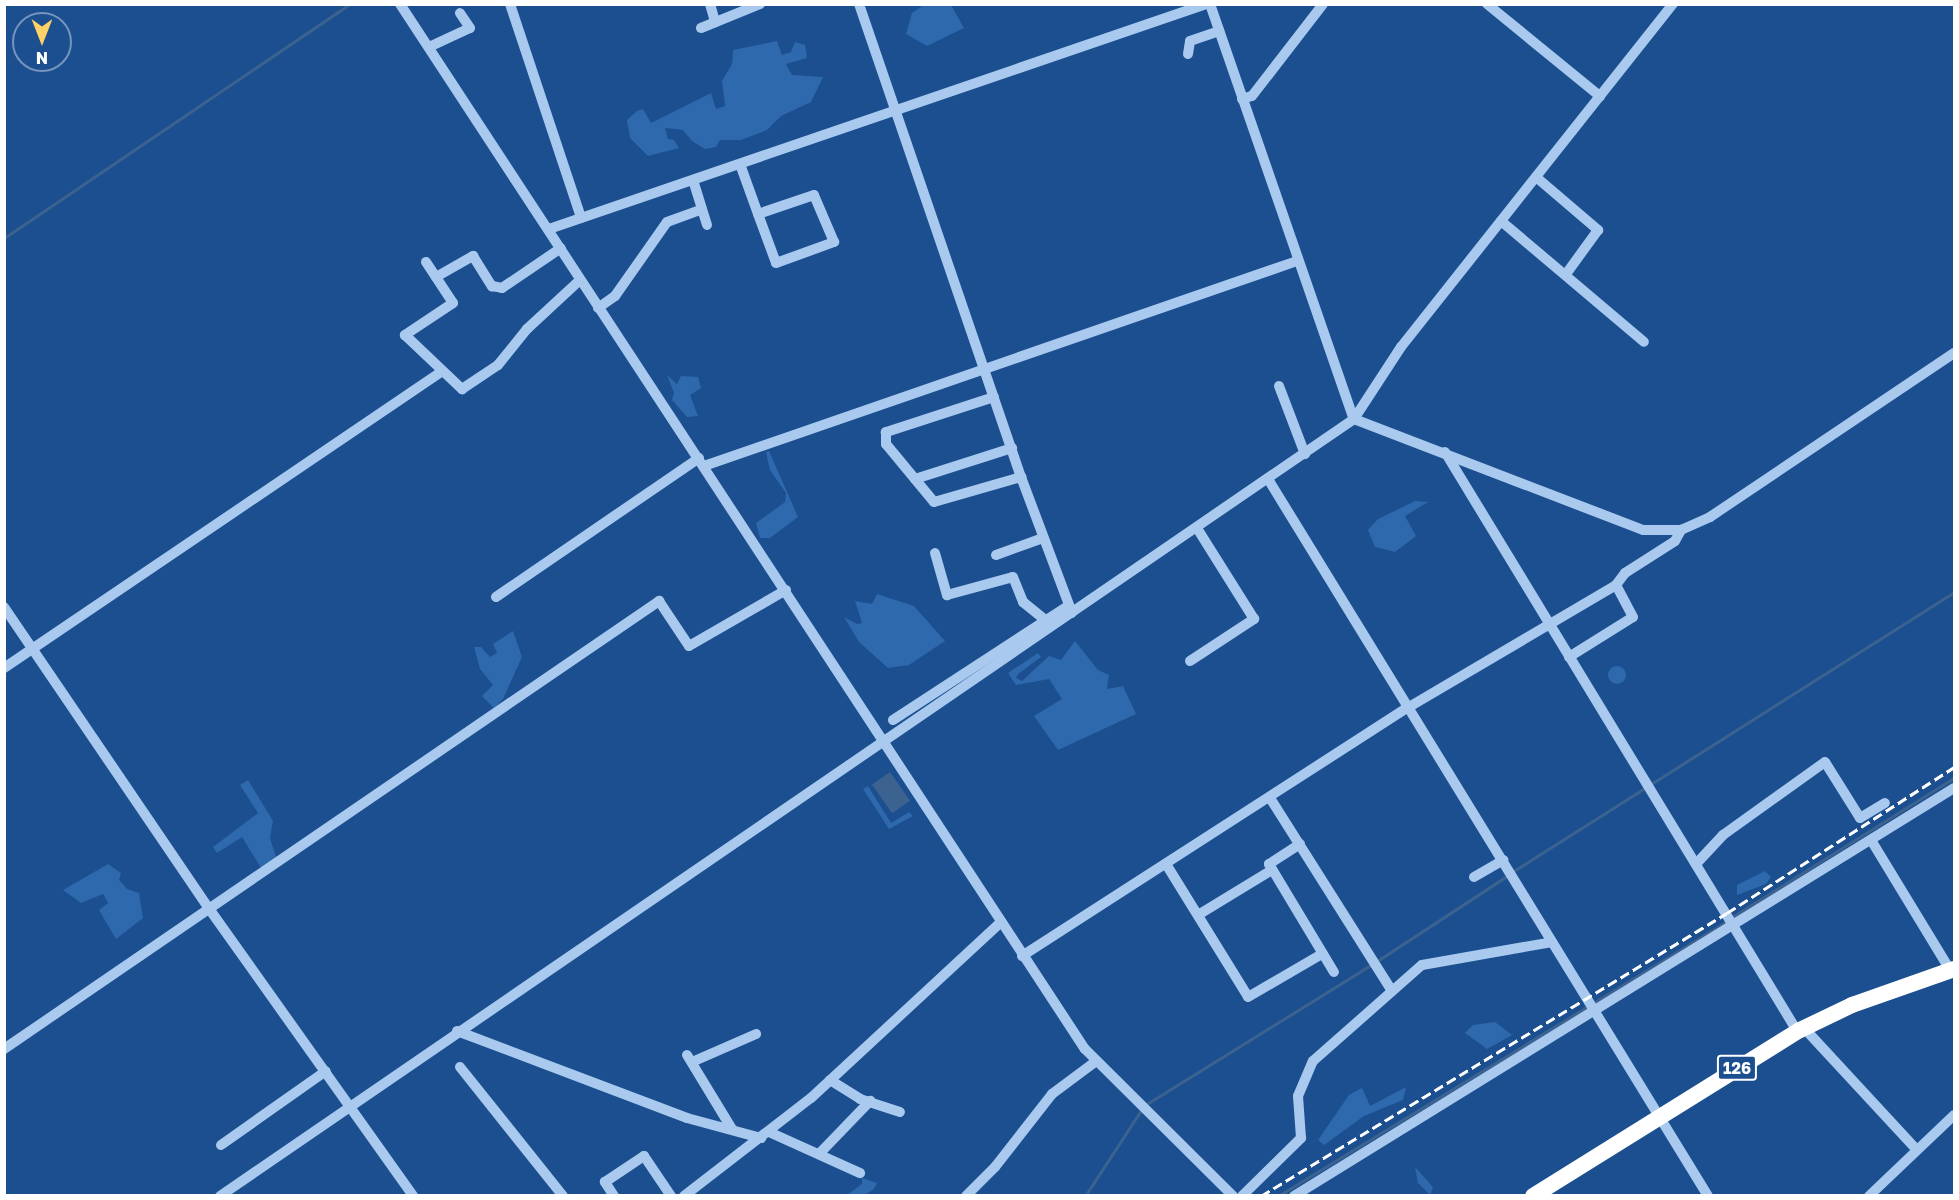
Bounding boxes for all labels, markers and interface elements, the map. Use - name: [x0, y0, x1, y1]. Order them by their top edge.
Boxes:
- north arrow: [12, 12, 72, 72]
- text: N: [36, 48, 48, 68]
- road number: 126: [1716, 1055, 1758, 1081]

